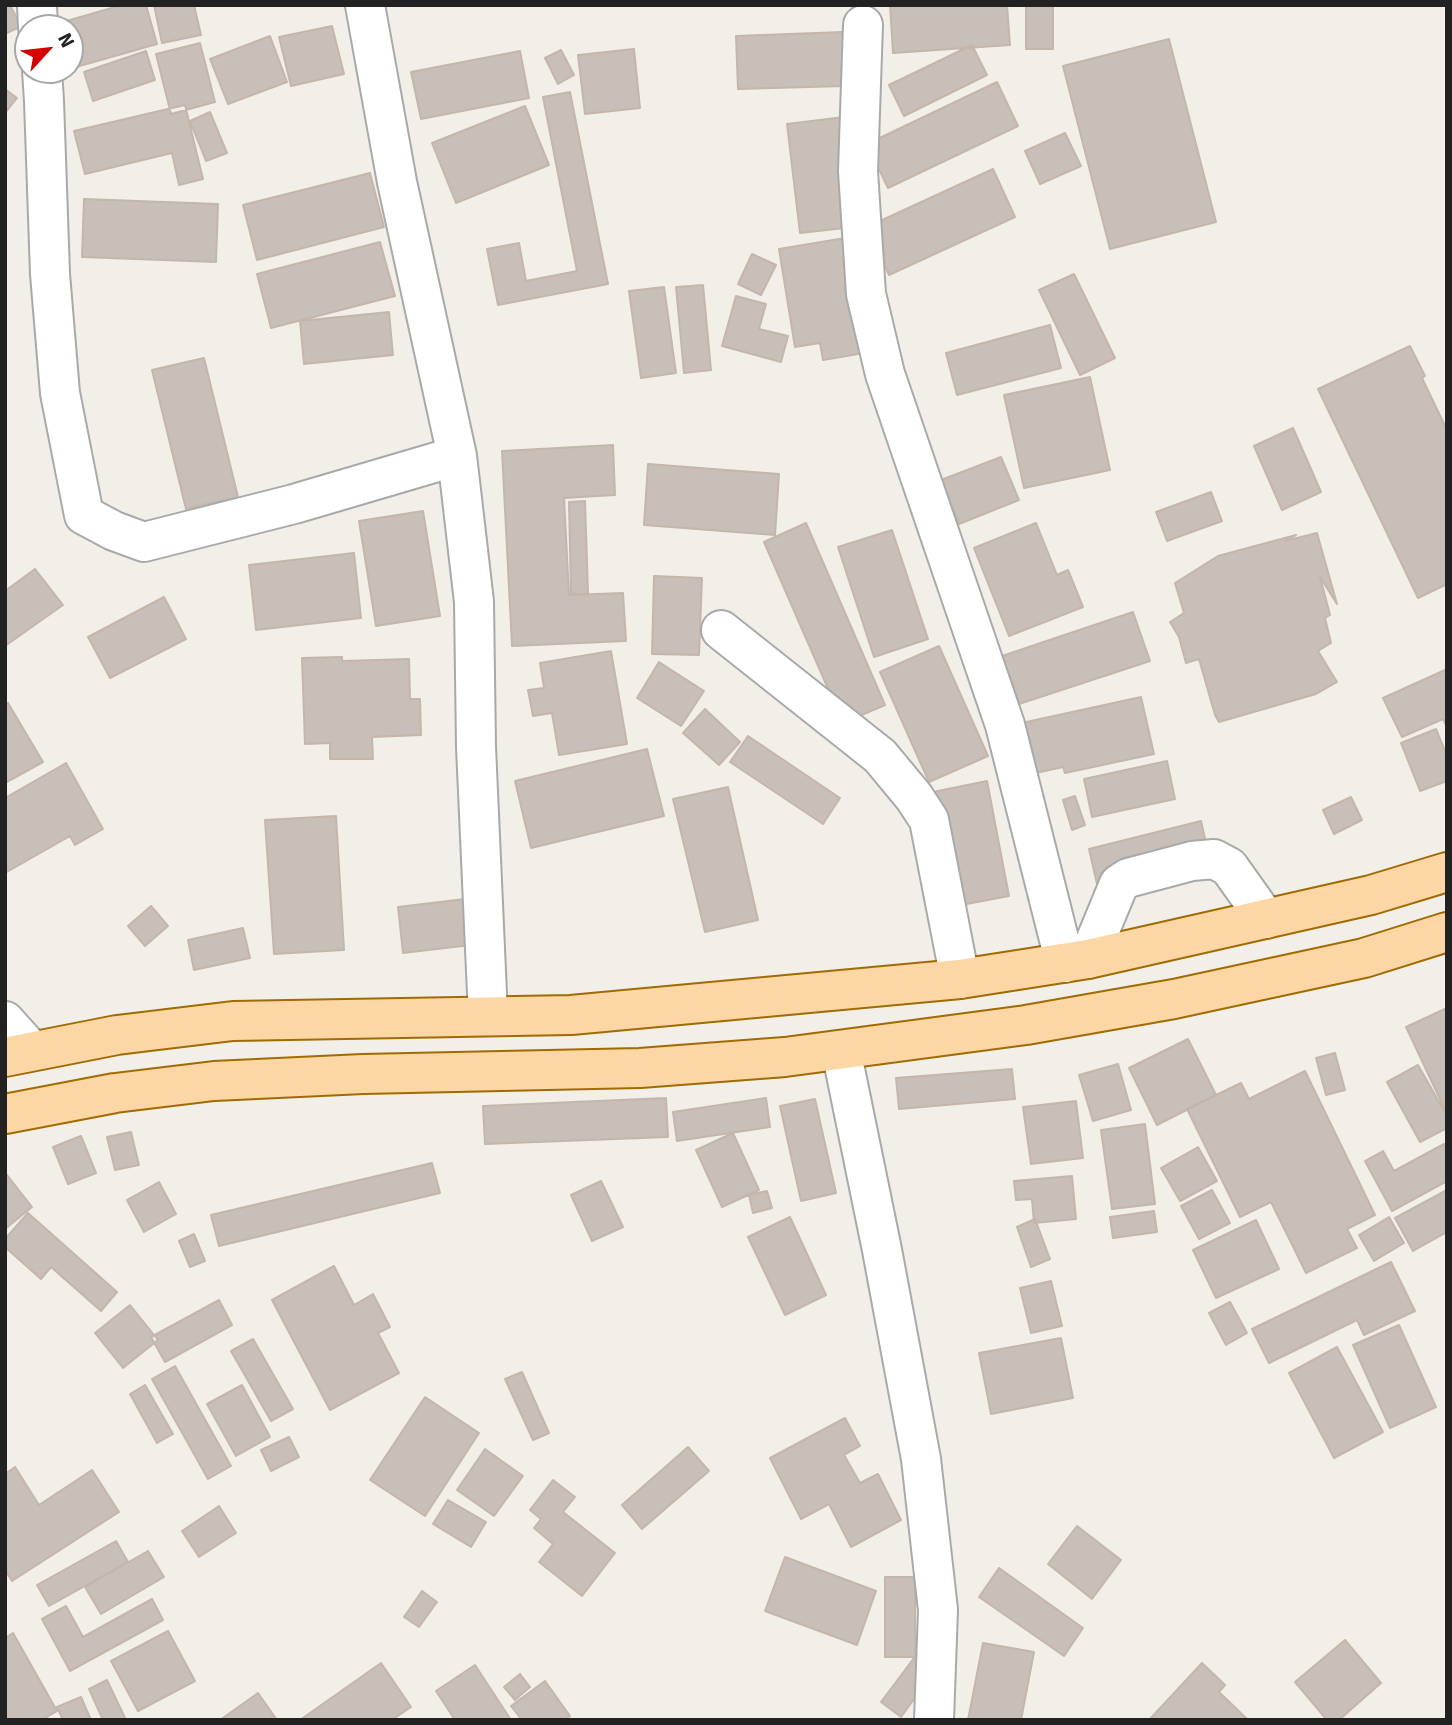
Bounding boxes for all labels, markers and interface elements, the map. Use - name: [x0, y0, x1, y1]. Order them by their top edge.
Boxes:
- north arrow: [14, 14, 84, 84]
- text: N: [52, 29, 80, 52]

